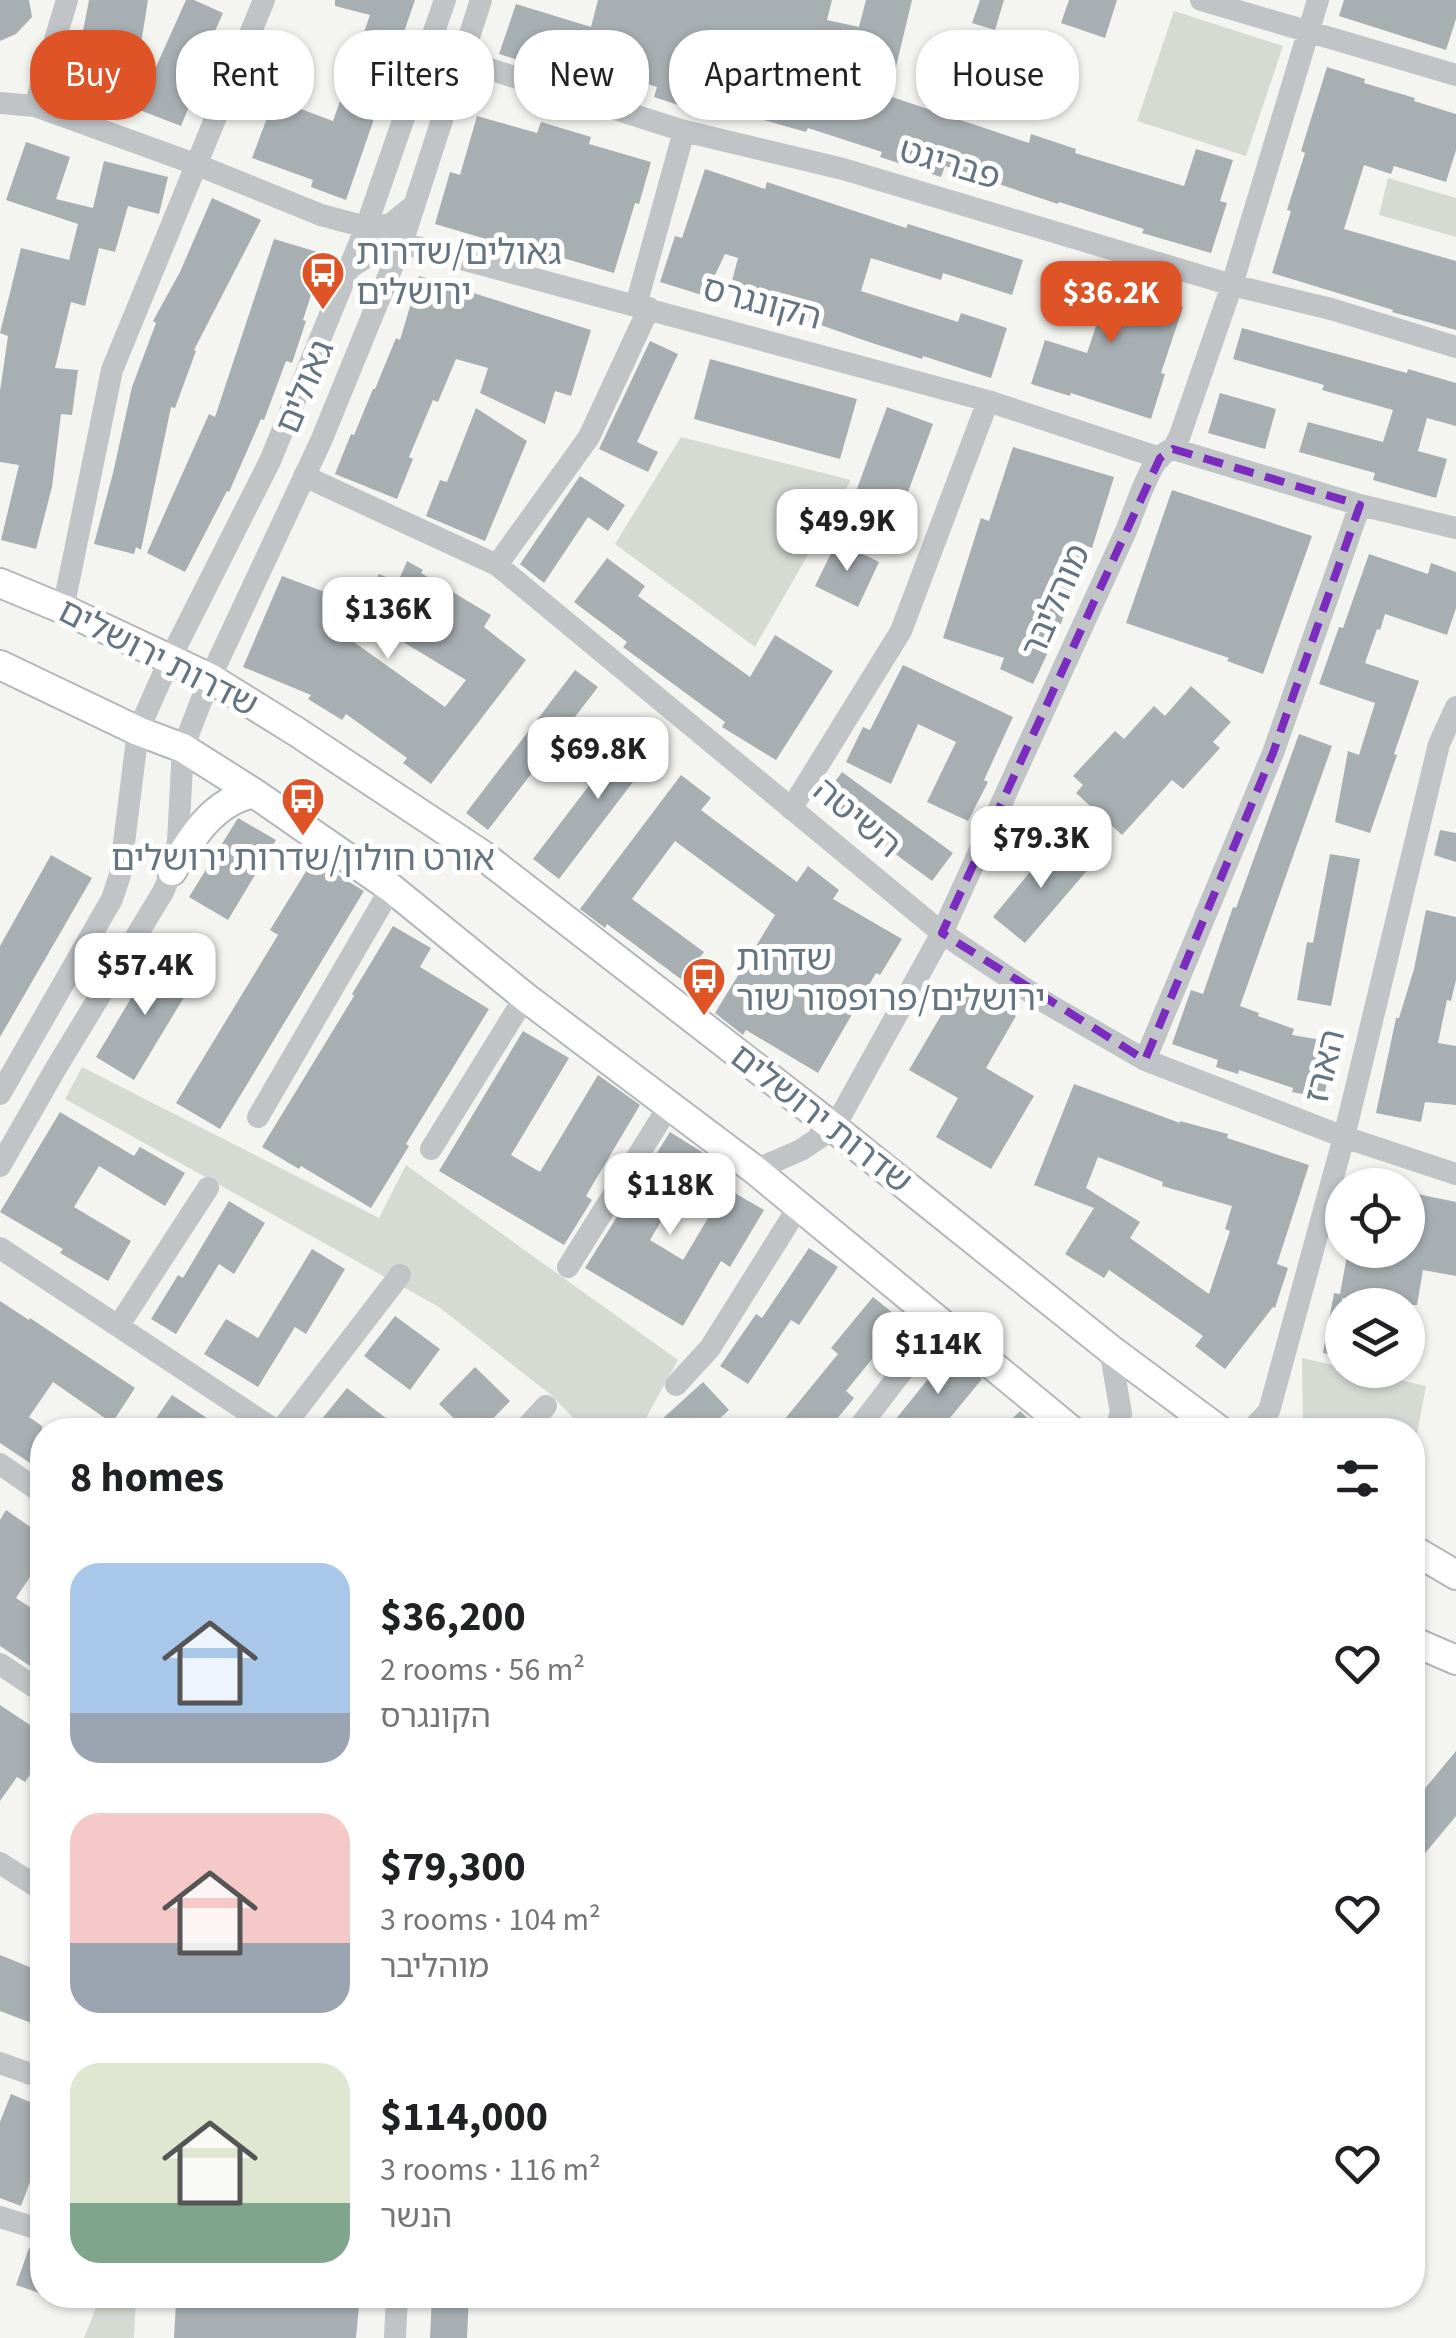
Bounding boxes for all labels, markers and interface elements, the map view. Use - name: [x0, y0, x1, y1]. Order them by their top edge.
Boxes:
- chip: Buy: [30, 30, 156, 120]
- chip: Rent: [176, 30, 314, 120]
- chip: Filters: [334, 30, 494, 120]
- chip: New: [514, 30, 649, 120]
- chip: Apartment: [669, 30, 896, 120]
- chip: House: [916, 30, 1079, 120]
- street label: פבריגט: [893, 125, 1007, 203]
- place label: גאולים/שדרות ירושלים: [356, 228, 562, 318]
- bus stop icon: גאולים/שדרות ירושלים: [300, 250, 346, 311]
- pin: $36.2K: [1030, 261, 1192, 346]
- street label: הקונגרס: [697, 263, 827, 343]
- text: $36.2K: [1063, 270, 1159, 316]
- street label: גאולים: [263, 332, 347, 442]
- pin: $49.9K: [766, 489, 928, 574]
- text: $49.9K: [799, 498, 895, 544]
- street label: מוהליבר: [1009, 536, 1103, 666]
- pin: $136K: [318, 577, 458, 662]
- street label: שדרות ירושלים: [49, 586, 267, 730]
- text: $136K: [344, 586, 432, 632]
- pin: $69.8K: [517, 717, 679, 802]
- text: $69.8K: [550, 726, 646, 772]
- street label: השיטה: [802, 766, 912, 870]
- bus stop icon: אורט חולון/שדרות ירושלים: [280, 776, 326, 837]
- pin: $79.3K: [960, 806, 1122, 891]
- text: $79.3K: [993, 815, 1089, 861]
- place label: אורט חולון/שדרות ירושלים: [111, 834, 495, 884]
- pin: $57.4K: [64, 933, 226, 1018]
- place label: שדרות ירושלים/פרופסור שור: [736, 934, 1046, 1024]
- text: $57.4K: [97, 942, 193, 988]
- bus stop icon: שדרות ירושלים/פרופסור שור: [681, 956, 727, 1017]
- street label: הארז: [1292, 1024, 1358, 1108]
- street label: שדרות ירושלים: [719, 1032, 923, 1206]
- pin: $118K: [600, 1153, 740, 1238]
- text: $118K: [626, 1162, 714, 1208]
- map controls: [1325, 1168, 1425, 1388]
- button: locate: [1325, 1168, 1425, 1268]
- button: layers: [1325, 1288, 1425, 1388]
- pin: $114K: [868, 1312, 1008, 1397]
- text: $114K: [894, 1321, 982, 1367]
- text: 8 homes: [70, 1448, 224, 1508]
- icon: filters: [1330, 1451, 1385, 1506]
- text: $36,200: [380, 1587, 526, 1647]
- icon: home: [150, 1603, 270, 1723]
- icon: heart: [1330, 1636, 1385, 1691]
- text: 2 rooms · 56 m²: [380, 1647, 585, 1693]
- text: הקונגרס: [380, 1694, 491, 1740]
- text: $79,300: [380, 1837, 526, 1897]
- icon: home: [150, 1853, 270, 1973]
- icon: heart: [1330, 1886, 1385, 1941]
- text: 3 rooms · 104 m²: [380, 1897, 601, 1943]
- text: מוהליבר: [380, 1944, 489, 1990]
- text: $114,000: [380, 2087, 548, 2147]
- icon: home: [150, 2103, 270, 2223]
- icon: heart: [1330, 2136, 1385, 2191]
- text: 3 rooms · 116 m²: [380, 2147, 601, 2193]
- text: הנשר: [380, 2194, 452, 2240]

